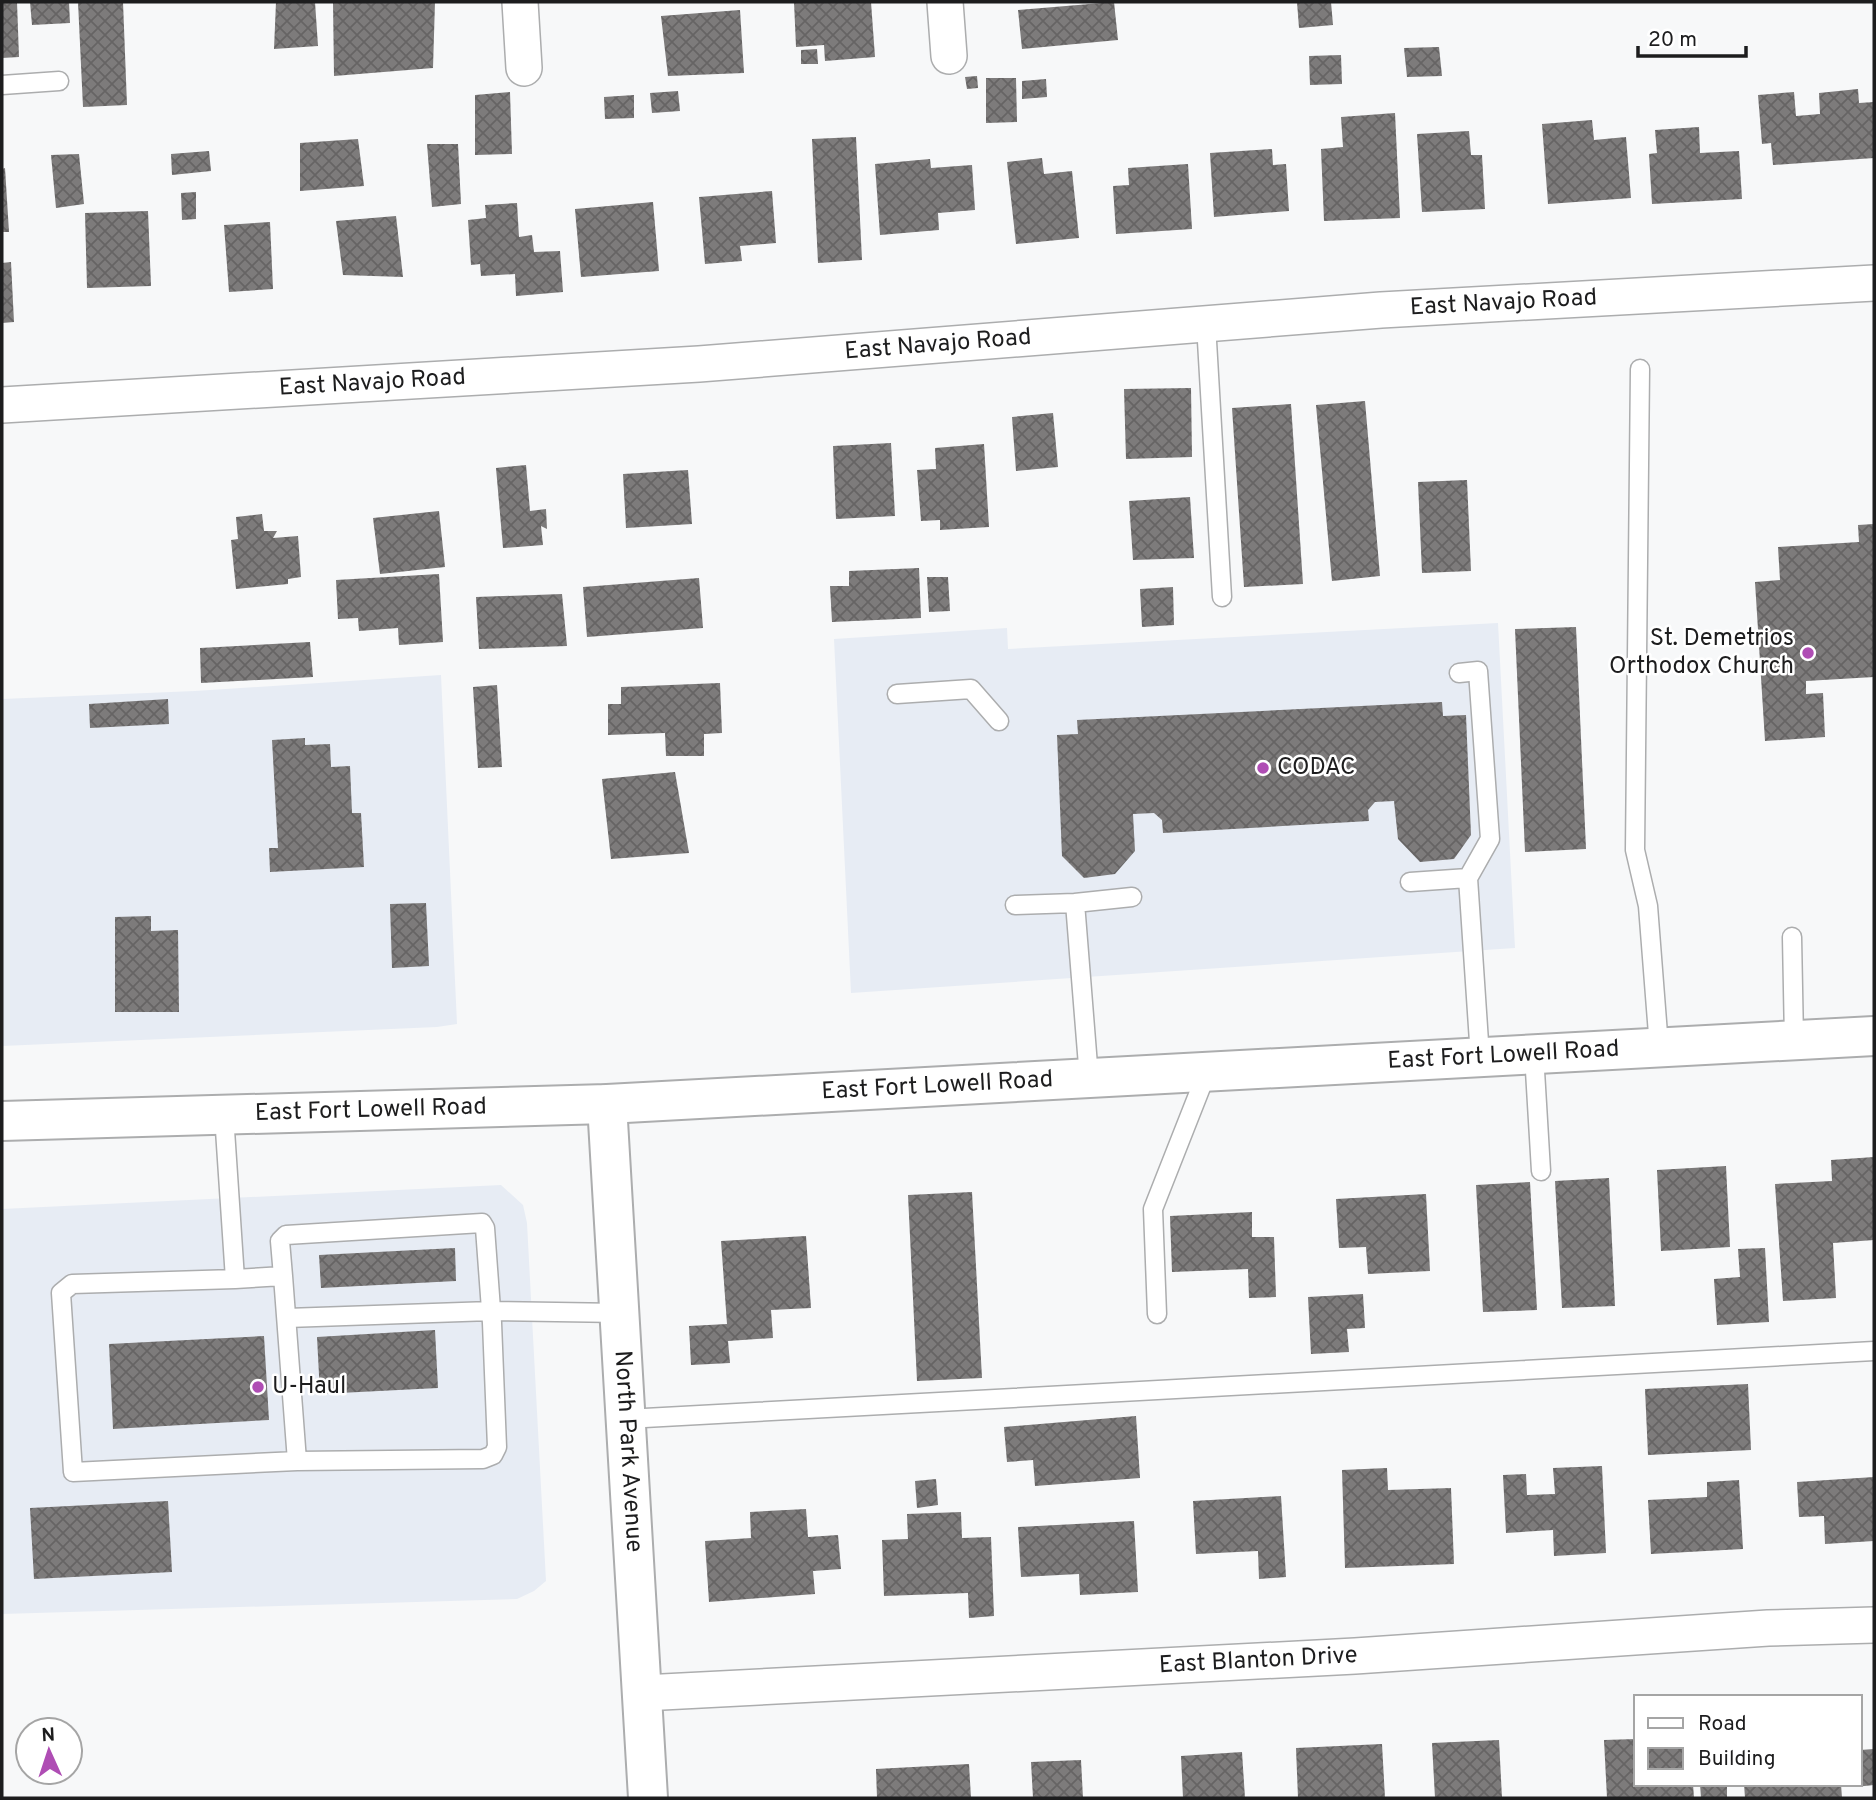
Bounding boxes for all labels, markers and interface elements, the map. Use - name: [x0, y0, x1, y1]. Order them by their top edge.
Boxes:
- scale bar: [1638, 14, 1746, 58]
- text: 20 m: [1648, 27, 1697, 54]
- street label: East Navajo Road: [1409, 283, 1598, 323]
- street label: East Navajo Road: [843, 323, 1033, 367]
- street label: East Navajo Road: [278, 363, 467, 404]
- place label: St. Demetrios Orthodox Church: [1609, 624, 1794, 682]
- marker: St. Demetrios Orthodox Church: [1800, 645, 1816, 661]
- place label: CODAC: [1277, 753, 1356, 783]
- marker: CODAC: [1255, 760, 1271, 776]
- street label: East Fort Lowell Road: [1387, 1035, 1620, 1077]
- street label: East Fort Lowell Road: [821, 1065, 1054, 1107]
- street label: East Fort Lowell Road: [254, 1092, 487, 1129]
- street label: North Park Avenue: [607, 1350, 648, 1553]
- place label: U-Haul: [272, 1372, 346, 1402]
- marker: U-Haul: [250, 1379, 266, 1395]
- street label: East Blanton Drive: [1158, 1641, 1358, 1681]
- legend: [1634, 1695, 1862, 1786]
- text: Road: [1698, 1711, 1747, 1738]
- north arrow: [14, 1716, 84, 1786]
- text: N: [41, 1724, 56, 1748]
- text: Building: [1698, 1746, 1776, 1773]

